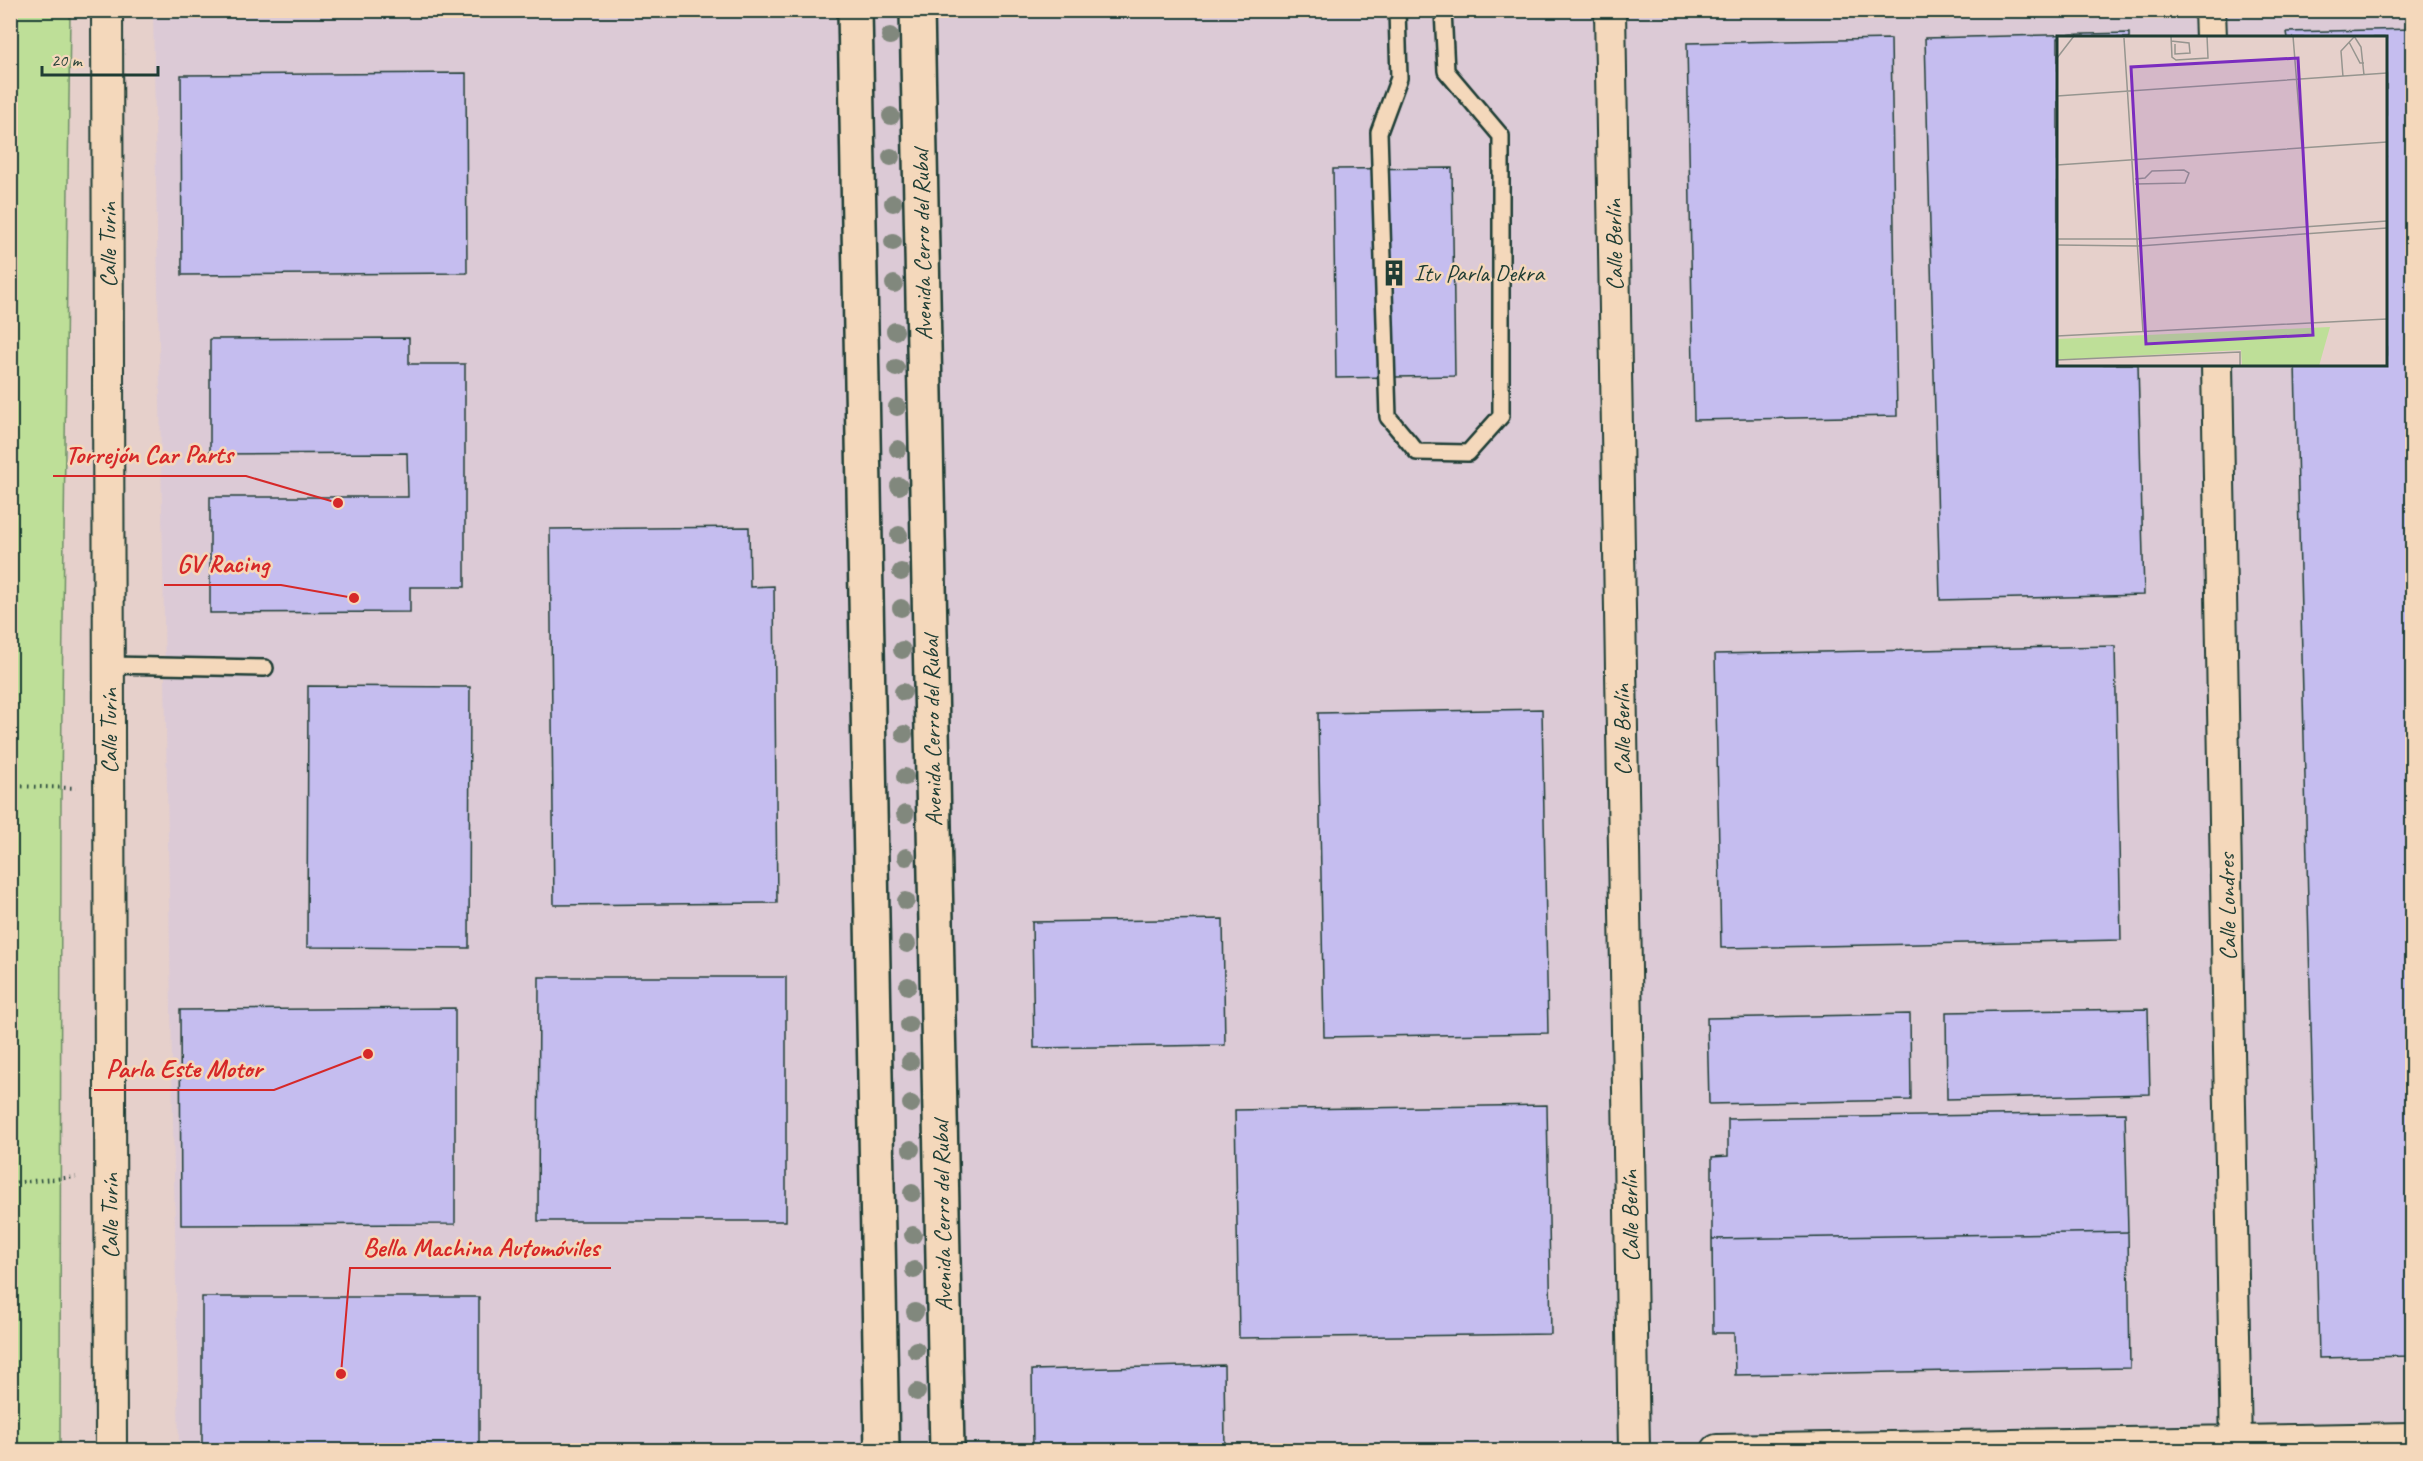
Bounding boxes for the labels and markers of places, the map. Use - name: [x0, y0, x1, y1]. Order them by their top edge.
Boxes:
- building icon: Itv Parla Dekra: [1379, 258, 1409, 288]
- place label: Itv Parla Dekra: [1414, 258, 1545, 288]
- callout: Torrejón Car Parts: [53, 432, 246, 476]
- callout: GV Racing: [164, 541, 281, 585]
- callout: Parla Este Motor: [94, 1046, 274, 1090]
- callout: Bella Machina Automóviles: [350, 1224, 611, 1268]

